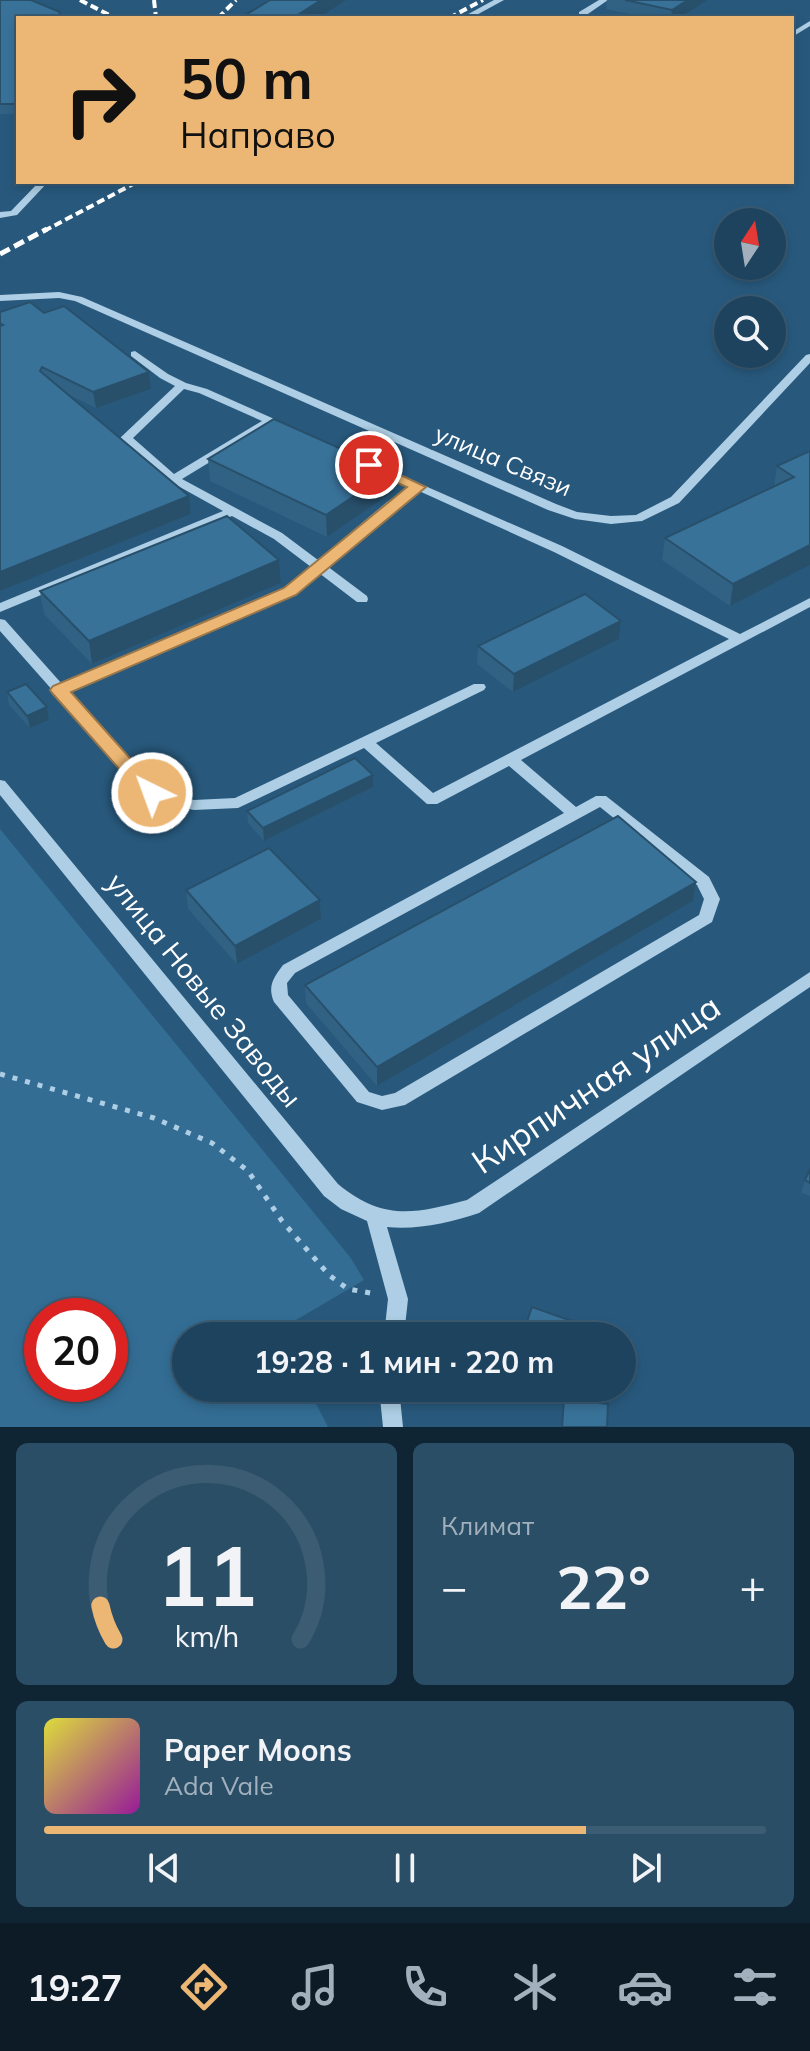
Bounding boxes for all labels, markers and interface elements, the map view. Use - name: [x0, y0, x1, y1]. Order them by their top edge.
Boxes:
- text: 50 m: [180, 43, 313, 113]
- icon: right: [48, 48, 152, 152]
- text: Направо: [180, 112, 336, 157]
- north arrow: [714, 208, 786, 280]
- map controls: [714, 208, 786, 368]
- button: search: [714, 296, 786, 368]
- street label: улица Связи: [430, 418, 576, 502]
- pin: [335, 431, 403, 499]
- icon: arrive: [347, 443, 391, 487]
- position arrow: [110, 751, 194, 835]
- street label: улица Новые Заводы: [99, 866, 310, 1114]
- street label: Кирпичная улица: [463, 985, 728, 1183]
- speed limit sign: 20: [24, 1298, 128, 1402]
- text: 19:28 · 1 мин · 220 m: [254, 1343, 554, 1381]
- text: Климат: [441, 1509, 534, 1542]
- text: 11: [157, 1522, 256, 1627]
- text: 22°: [556, 1549, 651, 1624]
- text: −: [441, 1559, 467, 1614]
- text: +: [740, 1559, 766, 1614]
- text: km/h: [174, 1618, 239, 1654]
- text: Paper Moons: [164, 1731, 352, 1769]
- text: Ada Vale: [164, 1769, 274, 1802]
- icon: previous: [142, 1846, 186, 1890]
- icon: pause: [383, 1846, 427, 1890]
- icon: next: [624, 1846, 668, 1890]
- icon: directions: [176, 1959, 232, 2015]
- icon: music: [287, 1959, 343, 2015]
- icon: phone: [397, 1959, 453, 2015]
- icon: climate: [507, 1959, 563, 2015]
- icon: car: [617, 1959, 673, 2015]
- icon: filters: [727, 1959, 783, 2015]
- text: 19:27: [27, 1965, 122, 2010]

